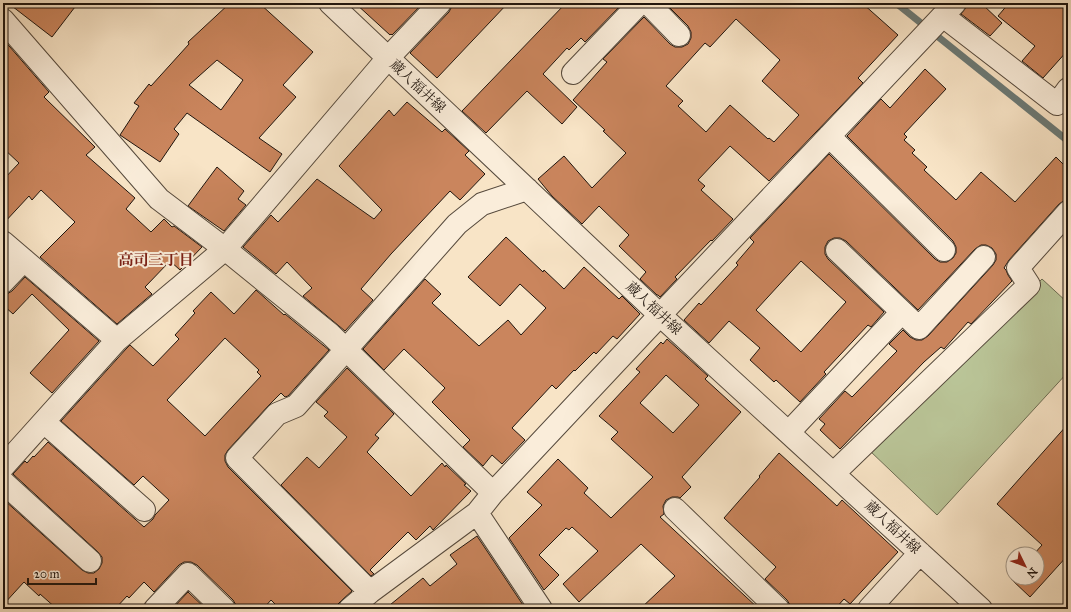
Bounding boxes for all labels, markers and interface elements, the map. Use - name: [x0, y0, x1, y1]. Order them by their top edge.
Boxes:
- street label: 蔵人福井線: [386, 56, 449, 116]
- district label: 高司三丁目: [118, 251, 194, 269]
- street label: 蔵人福井線: [622, 278, 685, 338]
- street label: 蔵人福井線: [861, 497, 924, 557]
- north arrow: [1005, 546, 1045, 586]
- scale bar: [28, 560, 96, 586]
- text: N: [1024, 565, 1040, 581]
- text: 20 m: [34, 567, 60, 581]

